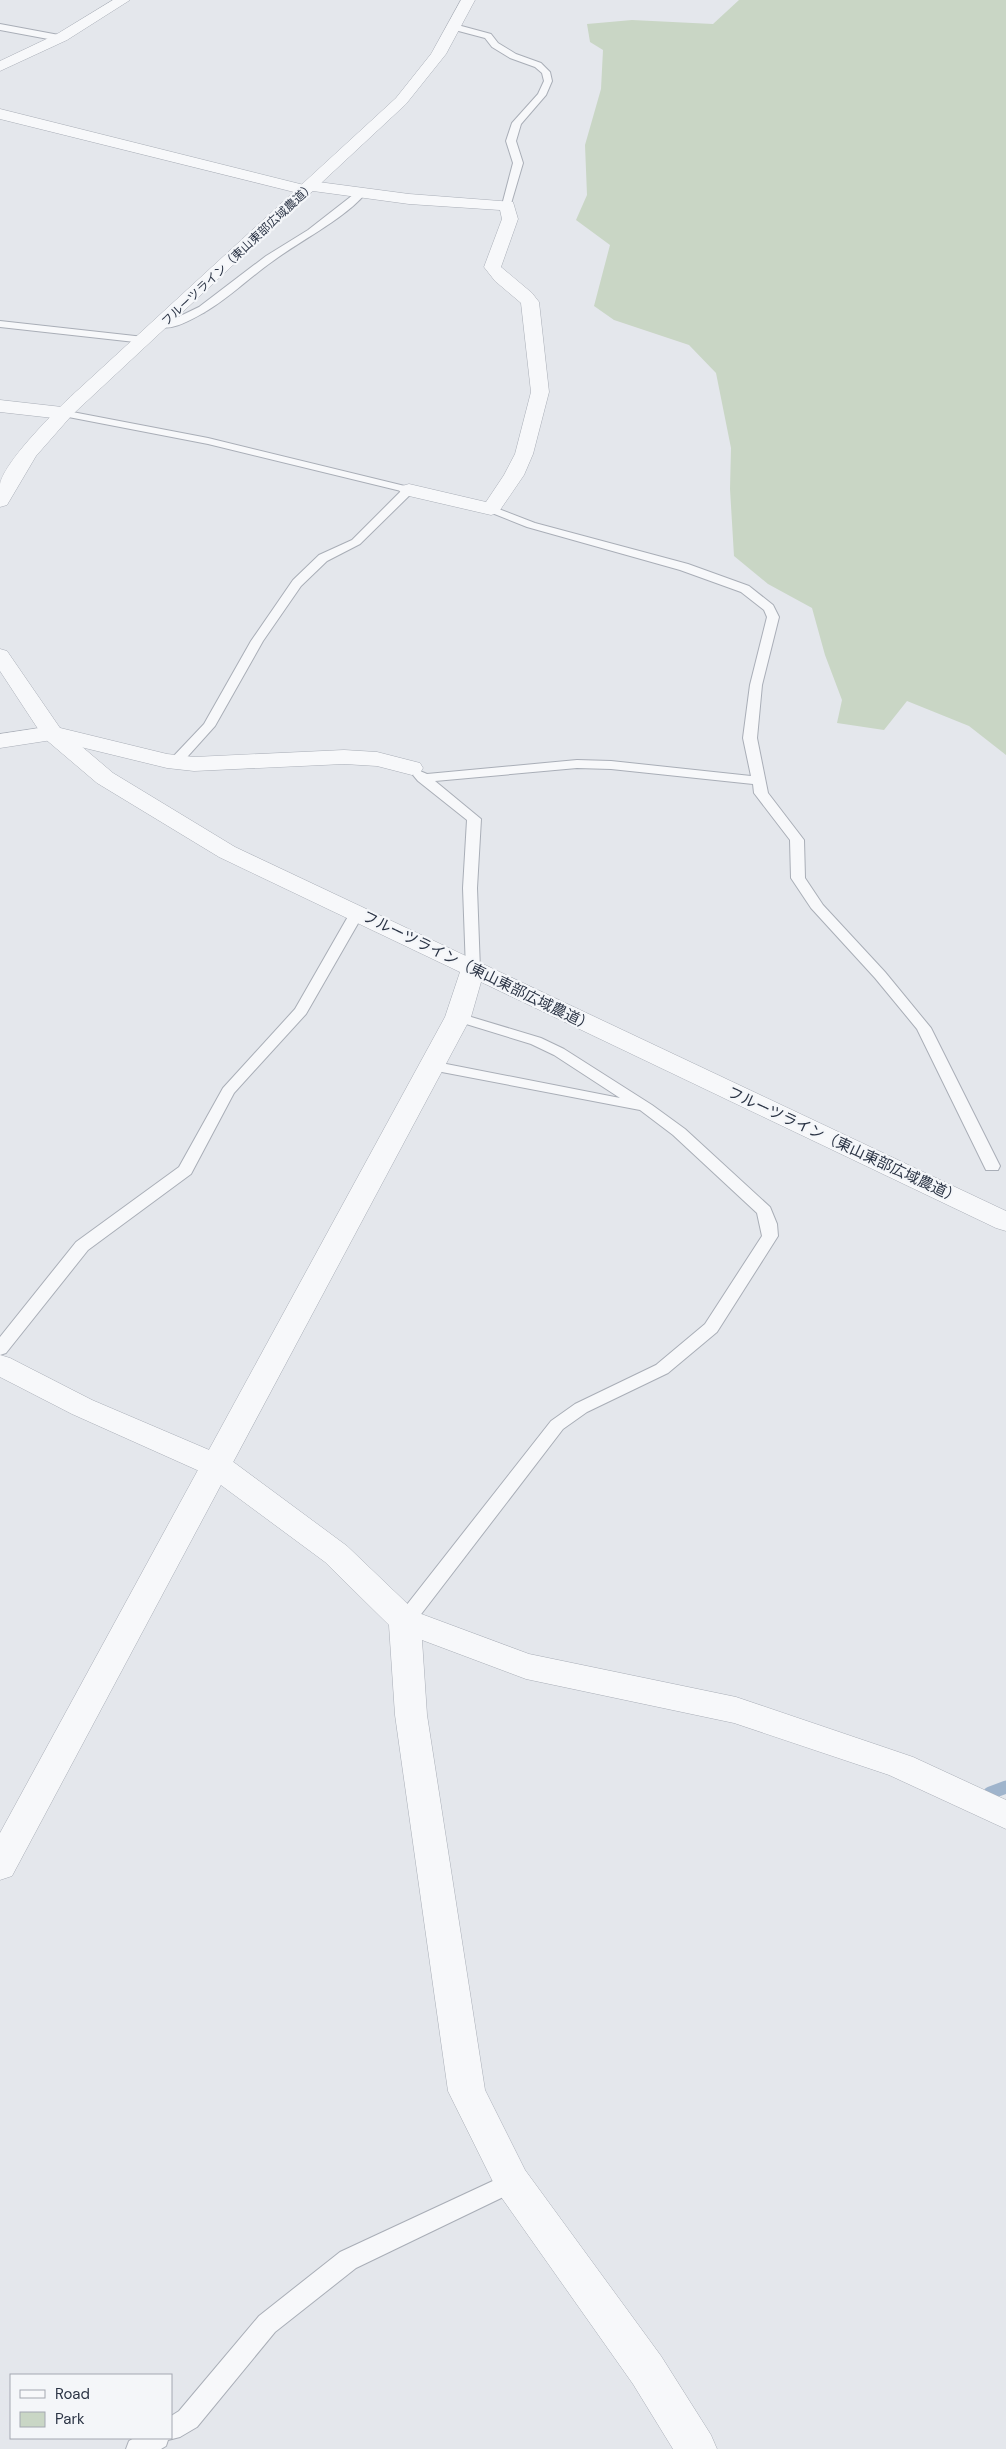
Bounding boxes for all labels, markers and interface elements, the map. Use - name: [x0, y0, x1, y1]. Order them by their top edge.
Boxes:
- street label: フルーツライン（東山東部広域農道）: [158, 179, 318, 329]
- street label: フルーツライン（東山東部広域農道）: [359, 906, 597, 1036]
- street label: フルーツライン（東山東部広域農道）: [724, 1082, 964, 1208]
- legend: [10, 2374, 172, 2439]
- text: Road: [55, 2384, 90, 2404]
- text: Park: [55, 2409, 85, 2429]

